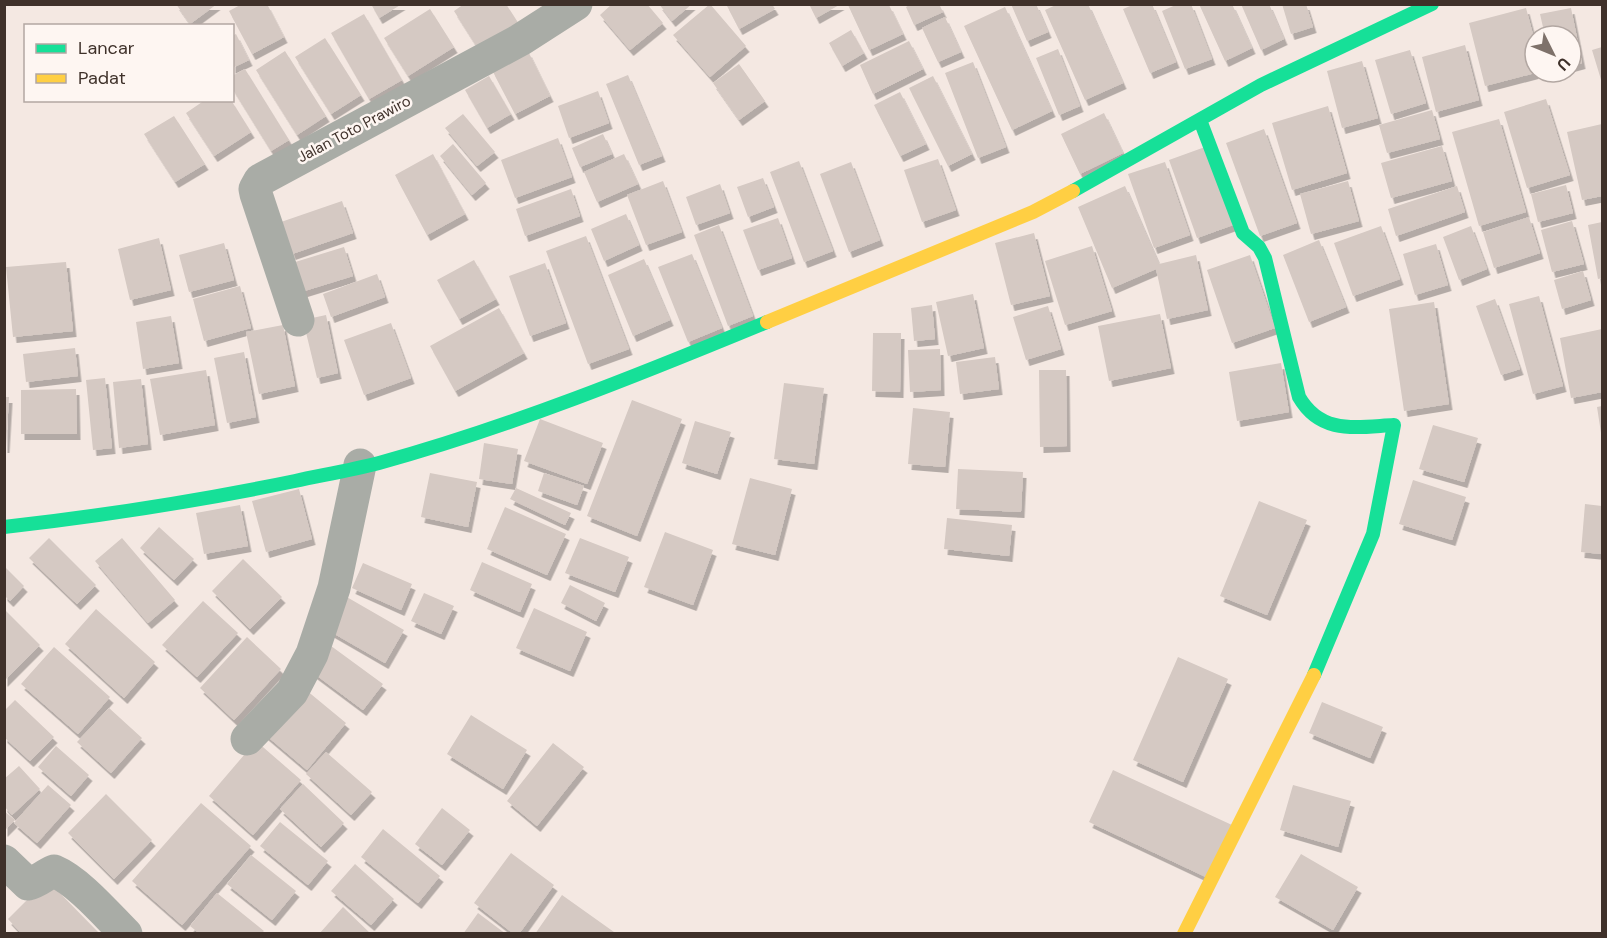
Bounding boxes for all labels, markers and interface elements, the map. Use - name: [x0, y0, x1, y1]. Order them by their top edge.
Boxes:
- legend: [24, 24, 234, 102]
- north arrow: [1523, 24, 1583, 84]
- text: Lancar: [78, 36, 135, 60]
- text: U: [1552, 53, 1575, 75]
- text: Padat: [78, 66, 126, 90]
- street label: Jalan Toto Prawiro: [294, 91, 414, 167]

